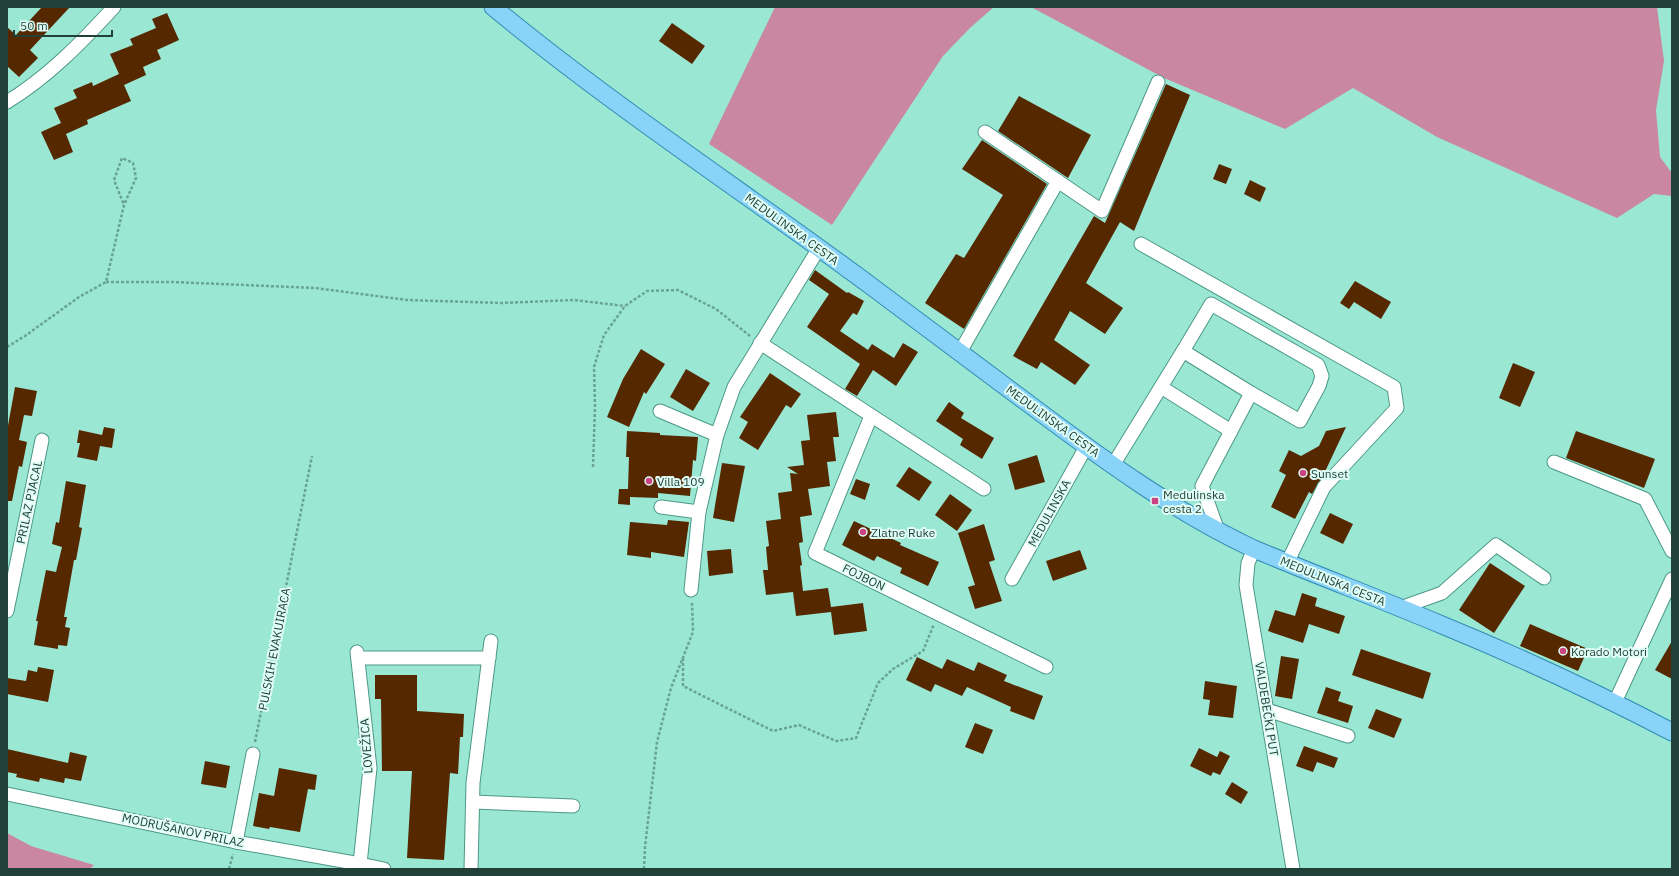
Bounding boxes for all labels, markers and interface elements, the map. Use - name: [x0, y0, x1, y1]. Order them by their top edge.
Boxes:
- scale bar: [14, 12, 112, 38]
- text: 50 m: [20, 18, 48, 33]
- street label: MEDULINSKA CESTA: [742, 190, 842, 268]
- street label: MEDULINSKA CESTA: [1003, 382, 1103, 460]
- street label: PRILAZ PJACAL: [13, 459, 45, 545]
- place label: Sunset: [1311, 466, 1348, 481]
- marker: Sunset: [1298, 468, 1308, 478]
- place label: Villa 109: [657, 474, 705, 489]
- marker: Villa 109: [644, 476, 654, 486]
- street label: MEDULINSKA: [1024, 477, 1074, 549]
- place label: Medulinska cesta 2: [1163, 487, 1225, 516]
- marker: Medulinska cesta 2: [1150, 496, 1160, 506]
- place label: Zlatne Ruke: [871, 525, 936, 540]
- marker: Zlatne Ruke: [858, 527, 868, 537]
- street label: MEDULINSKA CESTA: [1278, 553, 1388, 609]
- street label: FOJBON: [840, 560, 888, 594]
- street label: PULSKIH EVAKUIRACA: [255, 586, 293, 711]
- place label: Korado Motori: [1571, 644, 1647, 659]
- marker: Korado Motori: [1558, 646, 1568, 656]
- street label: VALDEBEČKI PUT: [1252, 661, 1282, 757]
- street label: LOVEŽICA: [357, 718, 375, 774]
- street label: MODRUŠANOV PRILAZ: [121, 810, 245, 850]

